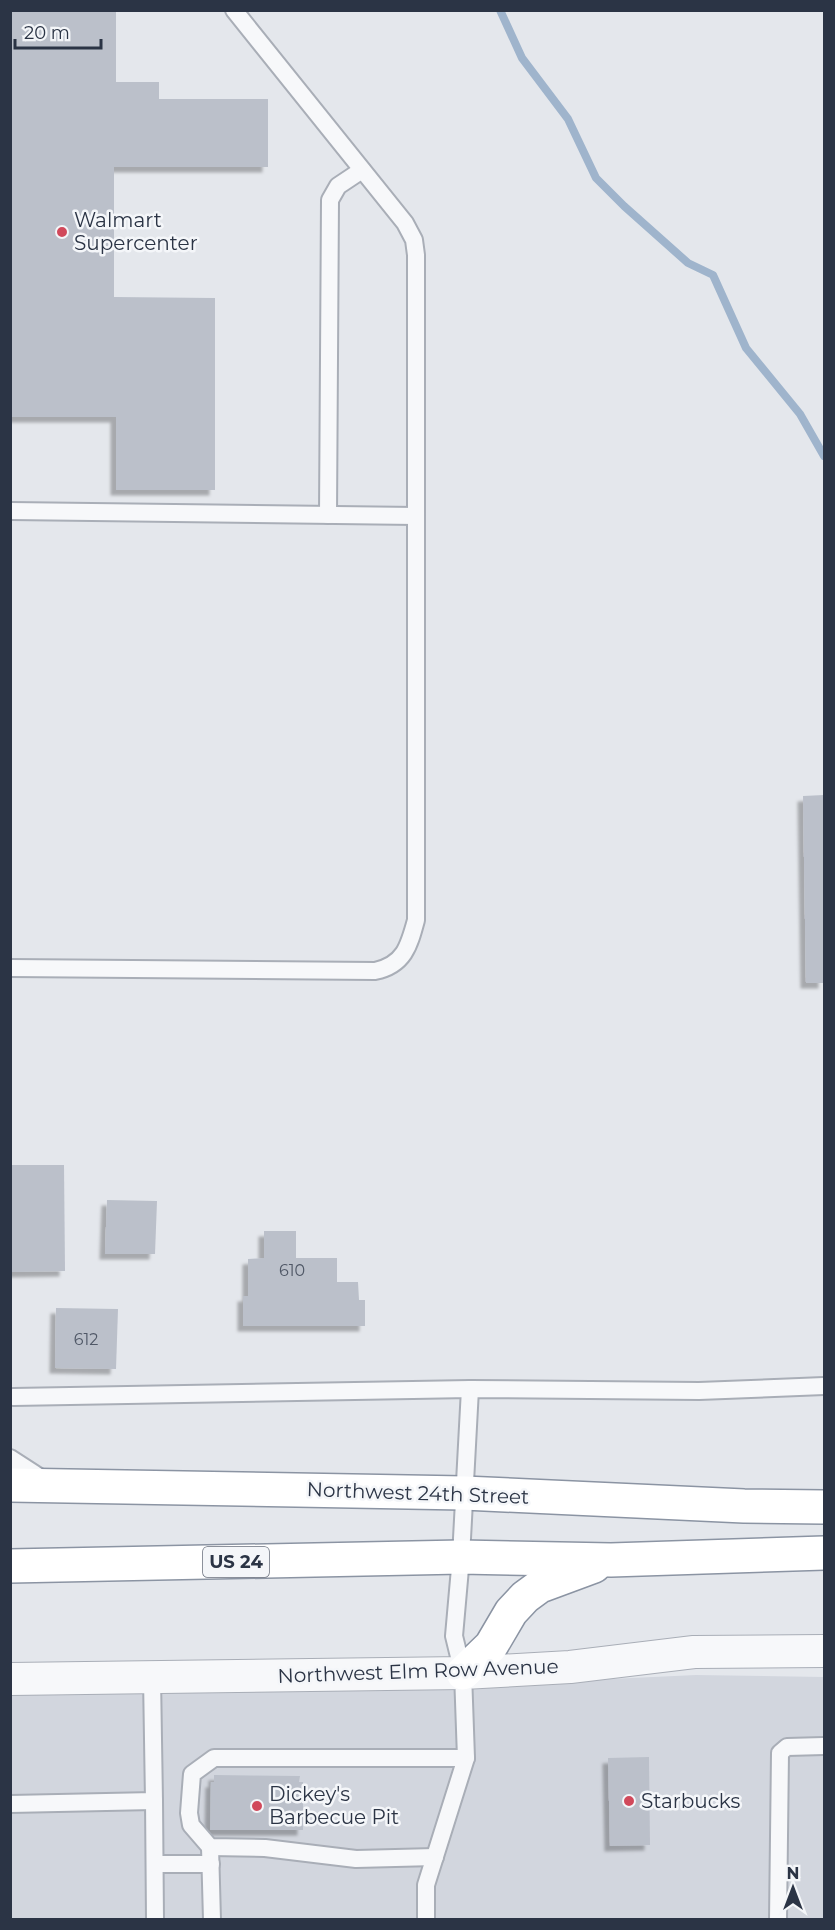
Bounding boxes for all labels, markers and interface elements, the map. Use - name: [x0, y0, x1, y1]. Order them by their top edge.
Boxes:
- scale bar: [15, 12, 100, 50]
- text: 20 m: [24, 22, 70, 44]
- place label: Walmart Supercenter: [74, 208, 198, 255]
- marker: Walmart Supercenter: [55, 225, 69, 239]
- house number: 610: [279, 1261, 305, 1280]
- house number: 612: [74, 1330, 98, 1349]
- street label: Northwest 24th Street: [306, 1477, 530, 1509]
- road number: US 24: [203, 1547, 269, 1577]
- street label: Northwest Elm Row Avenue: [277, 1654, 559, 1688]
- place label: Dickey's Barbecue Pit: [269, 1782, 399, 1829]
- place label: Starbucks: [641, 1789, 740, 1813]
- marker: Starbucks: [622, 1794, 636, 1808]
- marker: Dickey's Barbecue Pit: [250, 1799, 264, 1813]
- north arrow: [763, 1858, 823, 1918]
- text: N: [787, 1864, 799, 1883]

